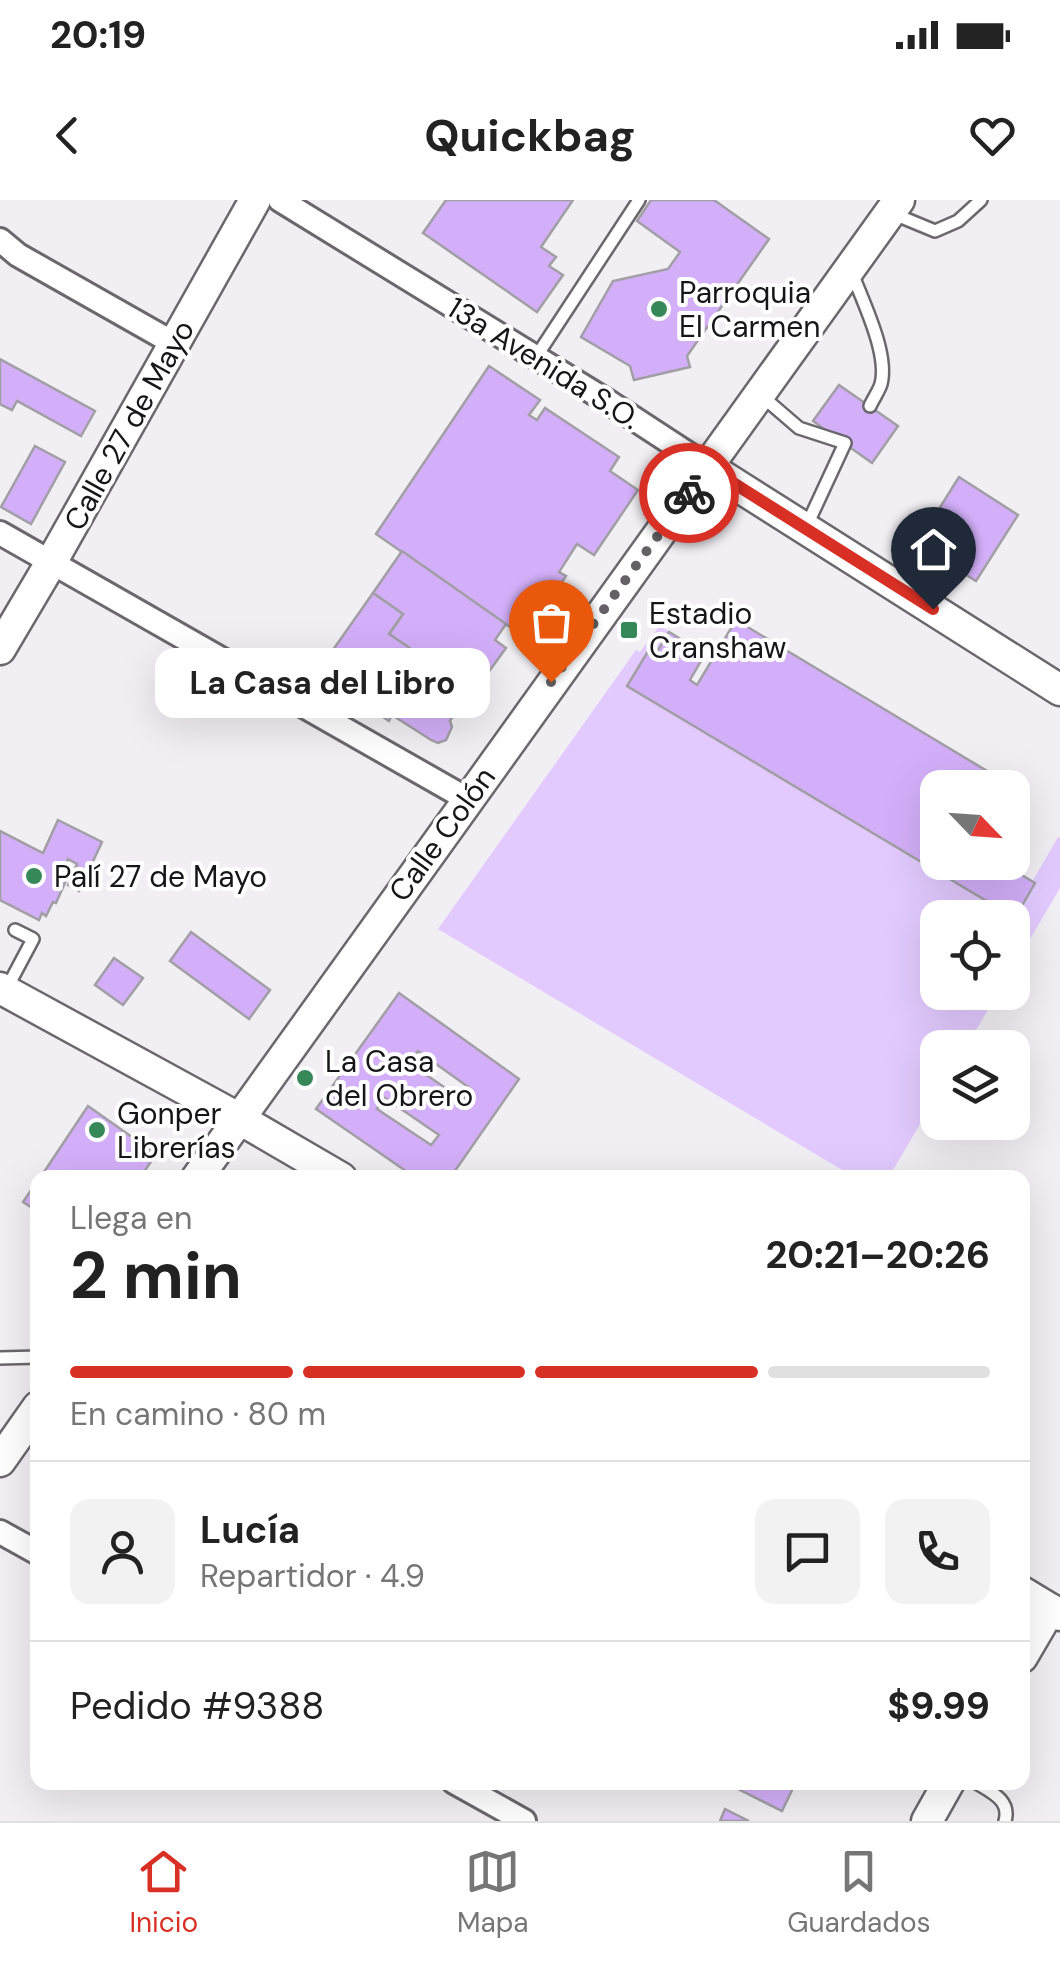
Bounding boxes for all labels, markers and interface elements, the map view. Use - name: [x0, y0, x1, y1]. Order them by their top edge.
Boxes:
- text: 20:19: [50, 10, 146, 60]
- text: Quickbag: [424, 106, 636, 165]
- icon: back: [40, 108, 95, 163]
- icon: heart: [965, 108, 1020, 163]
- place label: Parroquia El Carmen: [679, 273, 821, 346]
- street label: 13a Avenida S.O.: [440, 288, 648, 438]
- marker: Parroquia El Carmen: [648, 298, 670, 320]
- street label: Calle 27 de Mayo: [55, 313, 203, 537]
- courier: [639, 443, 739, 543]
- icon: bike: [662, 466, 717, 521]
- pin: [891, 507, 976, 610]
- icon: home: [906, 522, 961, 577]
- pin: [509, 580, 594, 683]
- place label: Estadio Cranshaw: [649, 594, 786, 667]
- icon: bag: [524, 595, 579, 650]
- marker: Estadio Cranshaw: [618, 619, 640, 641]
- callout: La Casa del Libro: [156, 647, 491, 717]
- text: La Casa del Libro: [189, 662, 456, 704]
- street label: Calle Colón: [380, 759, 504, 909]
- north arrow: [920, 770, 1030, 880]
- map controls: [920, 770, 1030, 1140]
- place label: Palí 27 de Mayo: [54, 857, 267, 896]
- marker: Palí 27 de Mayo: [23, 865, 45, 887]
- button: locate: [920, 900, 1030, 1010]
- button: layers: [920, 1030, 1030, 1140]
- place label: La Casa del Obrero: [325, 1042, 473, 1115]
- marker: La Casa del Obrero: [294, 1067, 316, 1089]
- place label: Gonper Librerías: [117, 1094, 236, 1167]
- marker: Gonper Librerías: [86, 1119, 108, 1141]
- text: Llega en: [70, 1197, 192, 1239]
- text: 20:21–20:26: [765, 1230, 990, 1280]
- text: 2 min: [70, 1234, 242, 1318]
- text: En camino · 80 m: [70, 1393, 326, 1435]
- button: person: [70, 1499, 175, 1604]
- button: chat: [755, 1499, 860, 1604]
- button: phone: [885, 1499, 990, 1604]
- text: Lucía: [200, 1505, 300, 1555]
- text: Repartidor · 4.9: [200, 1555, 425, 1597]
- text: Pedido #9388: [70, 1681, 324, 1731]
- text: $9.99: [887, 1681, 990, 1731]
- tab: Inicio: [129, 1844, 198, 1941]
- tab: Mapa: [457, 1844, 528, 1941]
- tab: Guardados: [787, 1844, 931, 1941]

